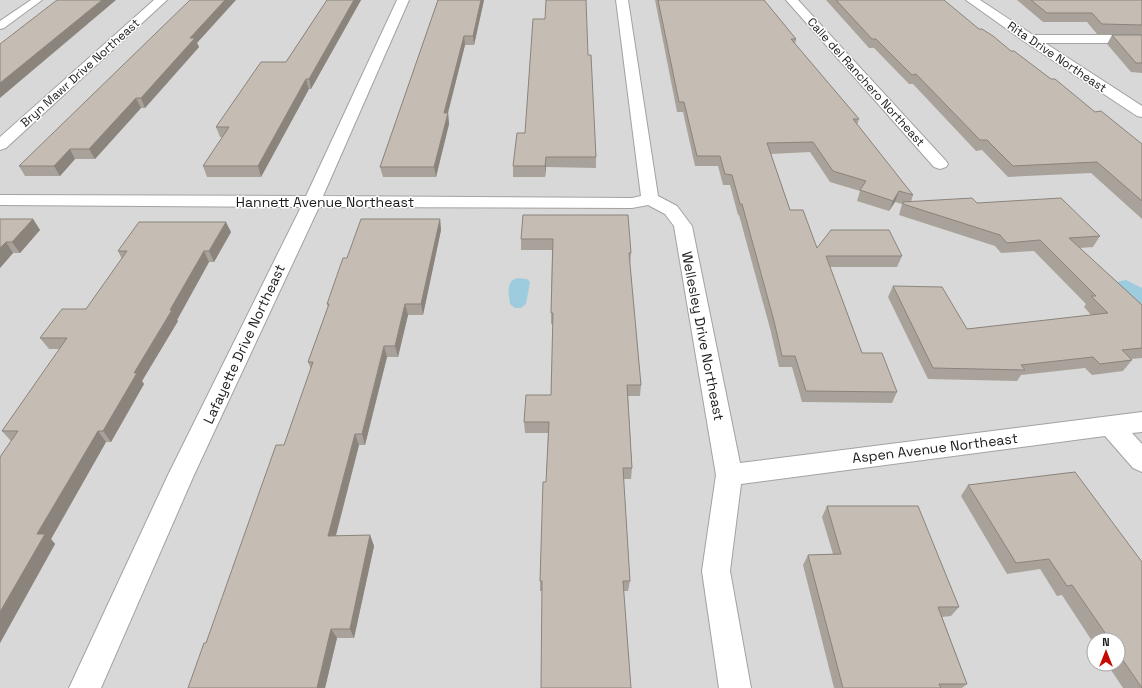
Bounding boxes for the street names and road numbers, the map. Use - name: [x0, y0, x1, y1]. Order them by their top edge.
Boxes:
- street label: Calle del Ranchero Northeast: [804, 14, 928, 150]
- street label: Bryn Mawr Drive Northeast: [17, 15, 143, 131]
- street label: Rita Drive Northeast: [1004, 18, 1110, 96]
- street label: Hannett Avenue Northeast: [236, 193, 414, 211]
- street label: Wellesley Drive Northeast: [678, 250, 728, 422]
- street label: Lafayette Drive Northeast: [199, 261, 289, 427]
- street label: Aspen Avenue Northeast: [851, 429, 1019, 467]

